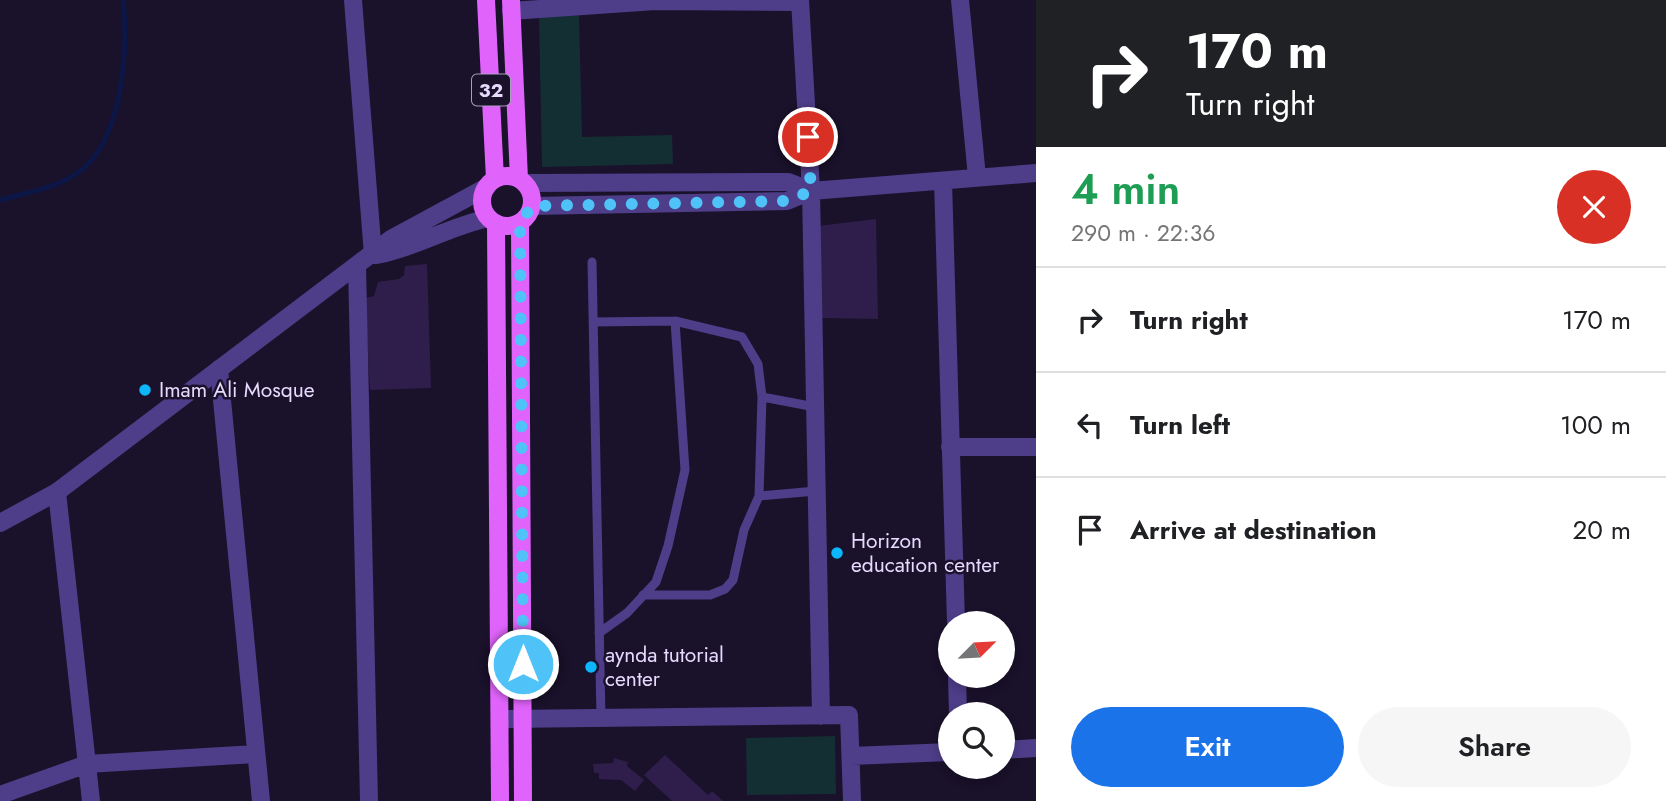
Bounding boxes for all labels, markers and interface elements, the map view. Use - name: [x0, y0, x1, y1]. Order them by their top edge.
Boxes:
- text: 170 m: [1186, 16, 1328, 86]
- icon: right: [1071, 28, 1162, 119]
- road number: 32: [472, 74, 510, 106]
- text: Turn right: [1186, 81, 1315, 127]
- pin: [778, 107, 838, 167]
- icon: arrive: [789, 118, 827, 156]
- text: 4 min: [1071, 159, 1180, 220]
- button: close: [1557, 170, 1631, 244]
- text: 290 m · 22:36: [1071, 216, 1216, 250]
- icon: right: [1071, 301, 1109, 339]
- text: Turn right: [1130, 301, 1248, 339]
- text: 170 m: [1562, 301, 1631, 339]
- place label: Imam Ali Mosque: [159, 375, 315, 405]
- marker: Imam Ali Mosque: [137, 382, 153, 398]
- icon: left: [1071, 406, 1109, 444]
- text: Turn left: [1130, 406, 1230, 444]
- text: 100 m: [1560, 406, 1631, 444]
- icon: arrive: [1071, 511, 1109, 549]
- text: Arrive at destination: [1130, 511, 1377, 549]
- text: 20 m: [1573, 511, 1631, 549]
- place label: Horizon education center: [851, 526, 1000, 580]
- marker: Horizon education center: [829, 545, 845, 561]
- north arrow: [938, 611, 1015, 688]
- map controls: [938, 611, 1015, 779]
- position arrow: [486, 627, 560, 701]
- place label: aynda tutorial center: [605, 640, 724, 694]
- marker: aynda tutorial center: [583, 659, 599, 675]
- button: search: [938, 702, 1015, 779]
- button: Exit: [1071, 707, 1344, 787]
- button: Share: [1358, 707, 1631, 787]

